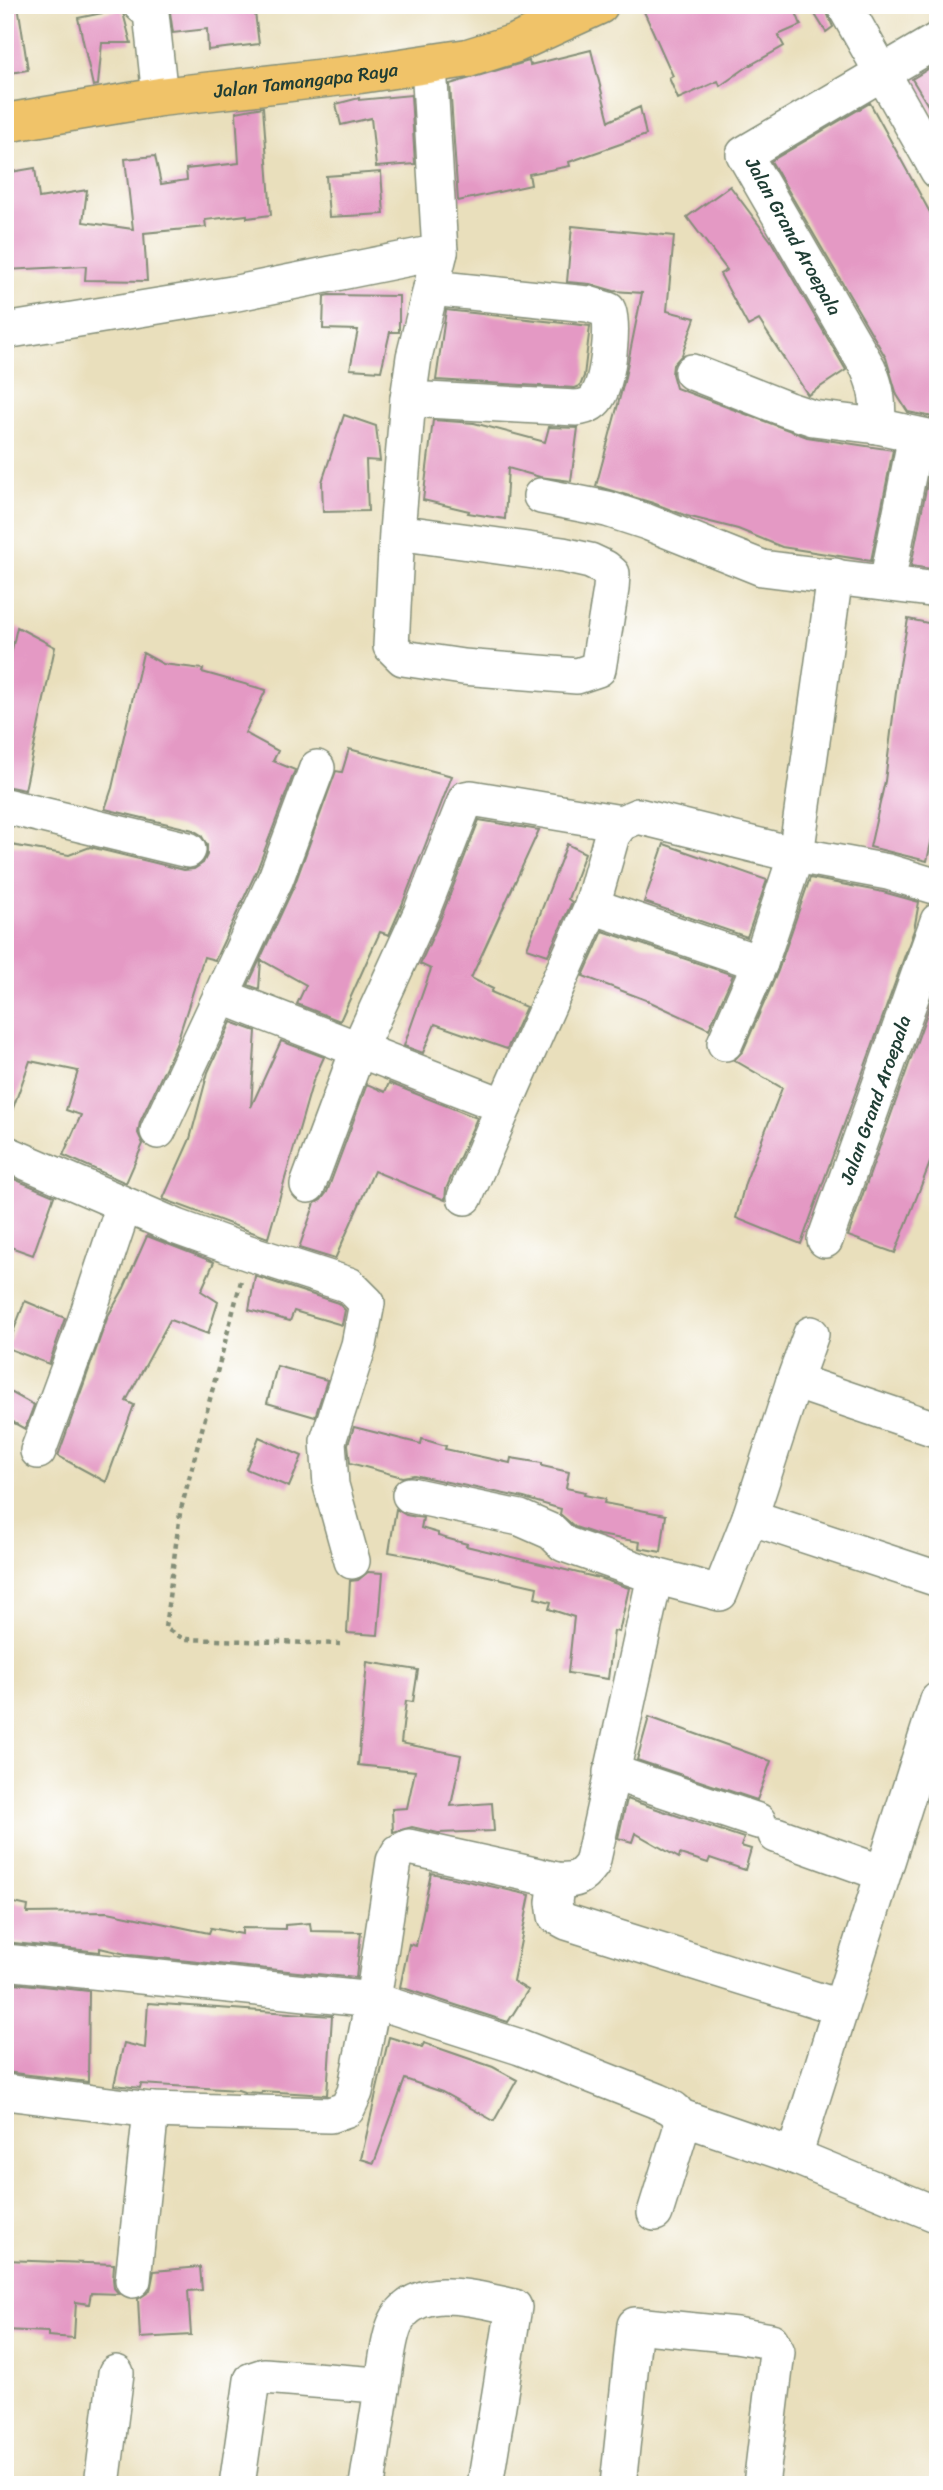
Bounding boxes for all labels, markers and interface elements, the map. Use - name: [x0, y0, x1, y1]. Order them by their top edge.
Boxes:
- street label: Jalan Tamangapa Raya: [211, 53, 401, 108]
- street label: Jalan Grand Aroepala: [736, 150, 851, 322]
- street label: Jalan Grand Aroepala: [830, 1010, 921, 1190]

